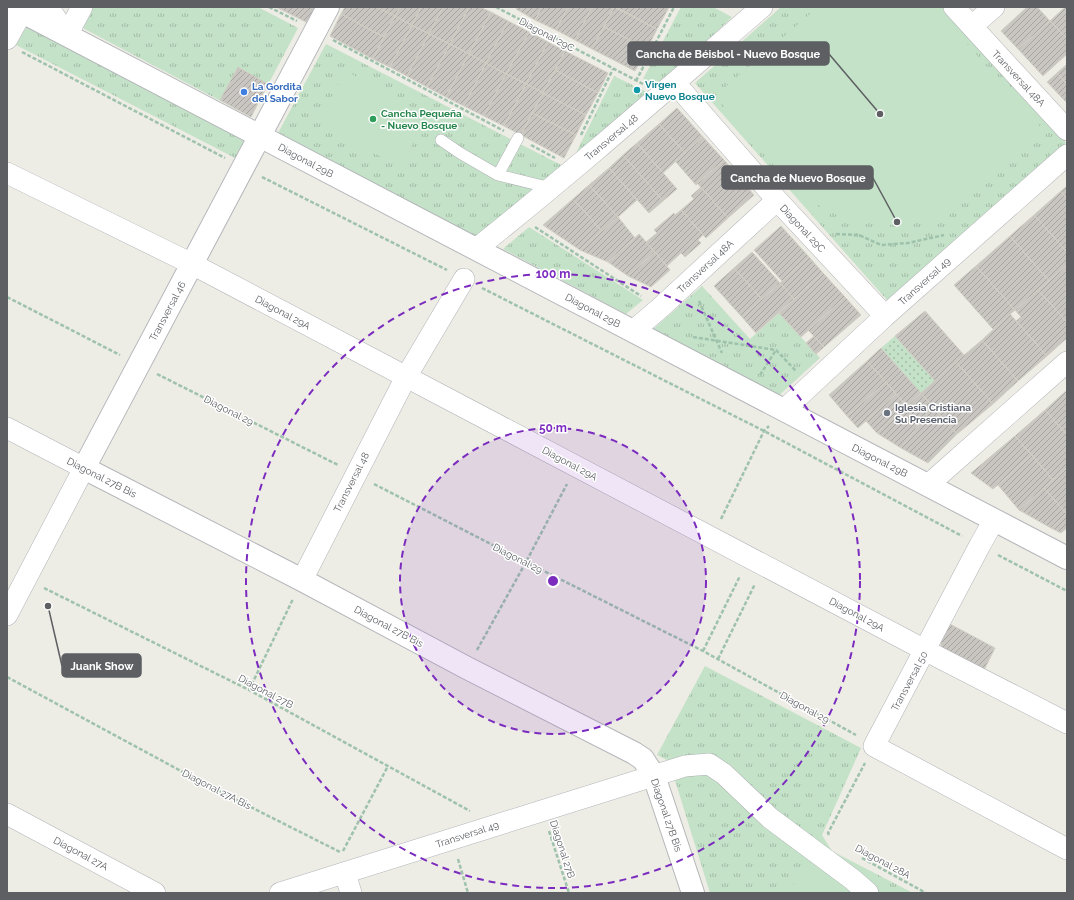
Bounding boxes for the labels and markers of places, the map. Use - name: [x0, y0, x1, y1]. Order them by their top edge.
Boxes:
- callout: Cancha de Béisbol - Nuevo Bosque: [628, 42, 829, 65]
- place label: Virgen Nuevo Bosque: [645, 79, 715, 102]
- place label: La Gordita del Sabor: [252, 81, 302, 104]
- marker: Virgen Nuevo Bosque: [632, 85, 642, 95]
- marker: La Gordita del Sabor: [239, 87, 249, 97]
- place label: Cancha Pequeña - Nuevo Bosque: [381, 108, 462, 131]
- marker: Cancha Pequeña - Nuevo Bosque: [368, 114, 378, 124]
- callout: Cancha de Nuevo Bosque: [722, 166, 873, 189]
- place label: Iglesia Cristiana Su Presencia: [895, 402, 971, 425]
- marker: Iglesia Cristiana Su Presencia: [882, 408, 892, 418]
- centre of rings: [546, 574, 560, 588]
- callout: Juank Show: [62, 654, 141, 677]

